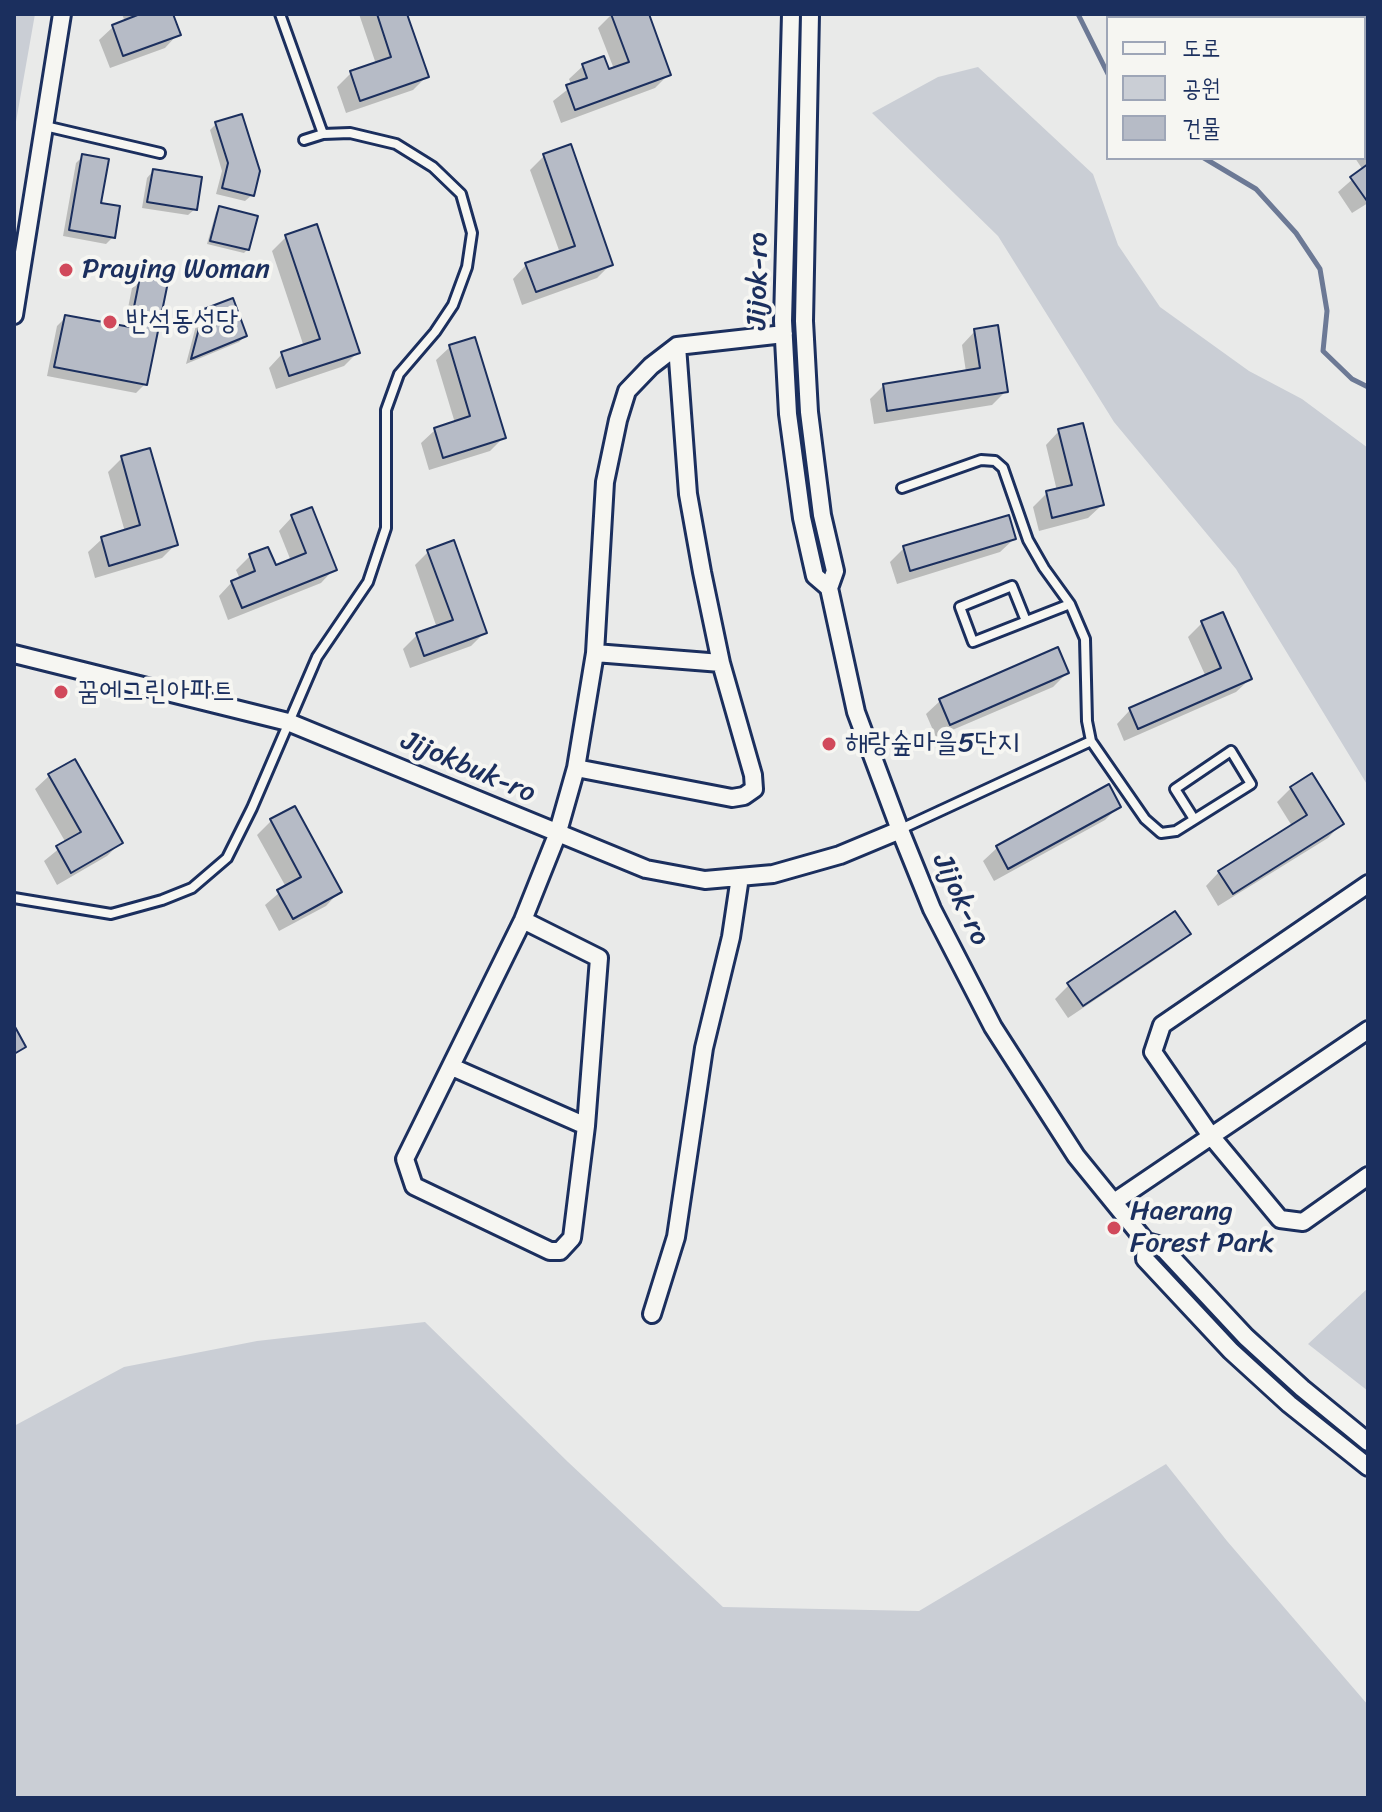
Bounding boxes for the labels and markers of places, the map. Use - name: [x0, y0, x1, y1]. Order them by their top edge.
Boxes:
- place label: Praying Woman: [82, 253, 270, 287]
- marker: Praying Woman: [57, 261, 75, 279]
- place label: 반석동성당: [126, 305, 239, 339]
- marker: 반석동성당: [101, 313, 119, 331]
- place label: 꿈에그린아파트: [77, 675, 235, 709]
- marker: 꿈에그린아파트: [52, 683, 70, 701]
- place label: 해랑숲마을5단지: [845, 727, 1020, 761]
- marker: 해랑숲마을5단지: [820, 735, 838, 753]
- place label: Haerang Forest Park: [1130, 1195, 1274, 1261]
- marker: Haerang Forest Park: [1105, 1219, 1123, 1237]

